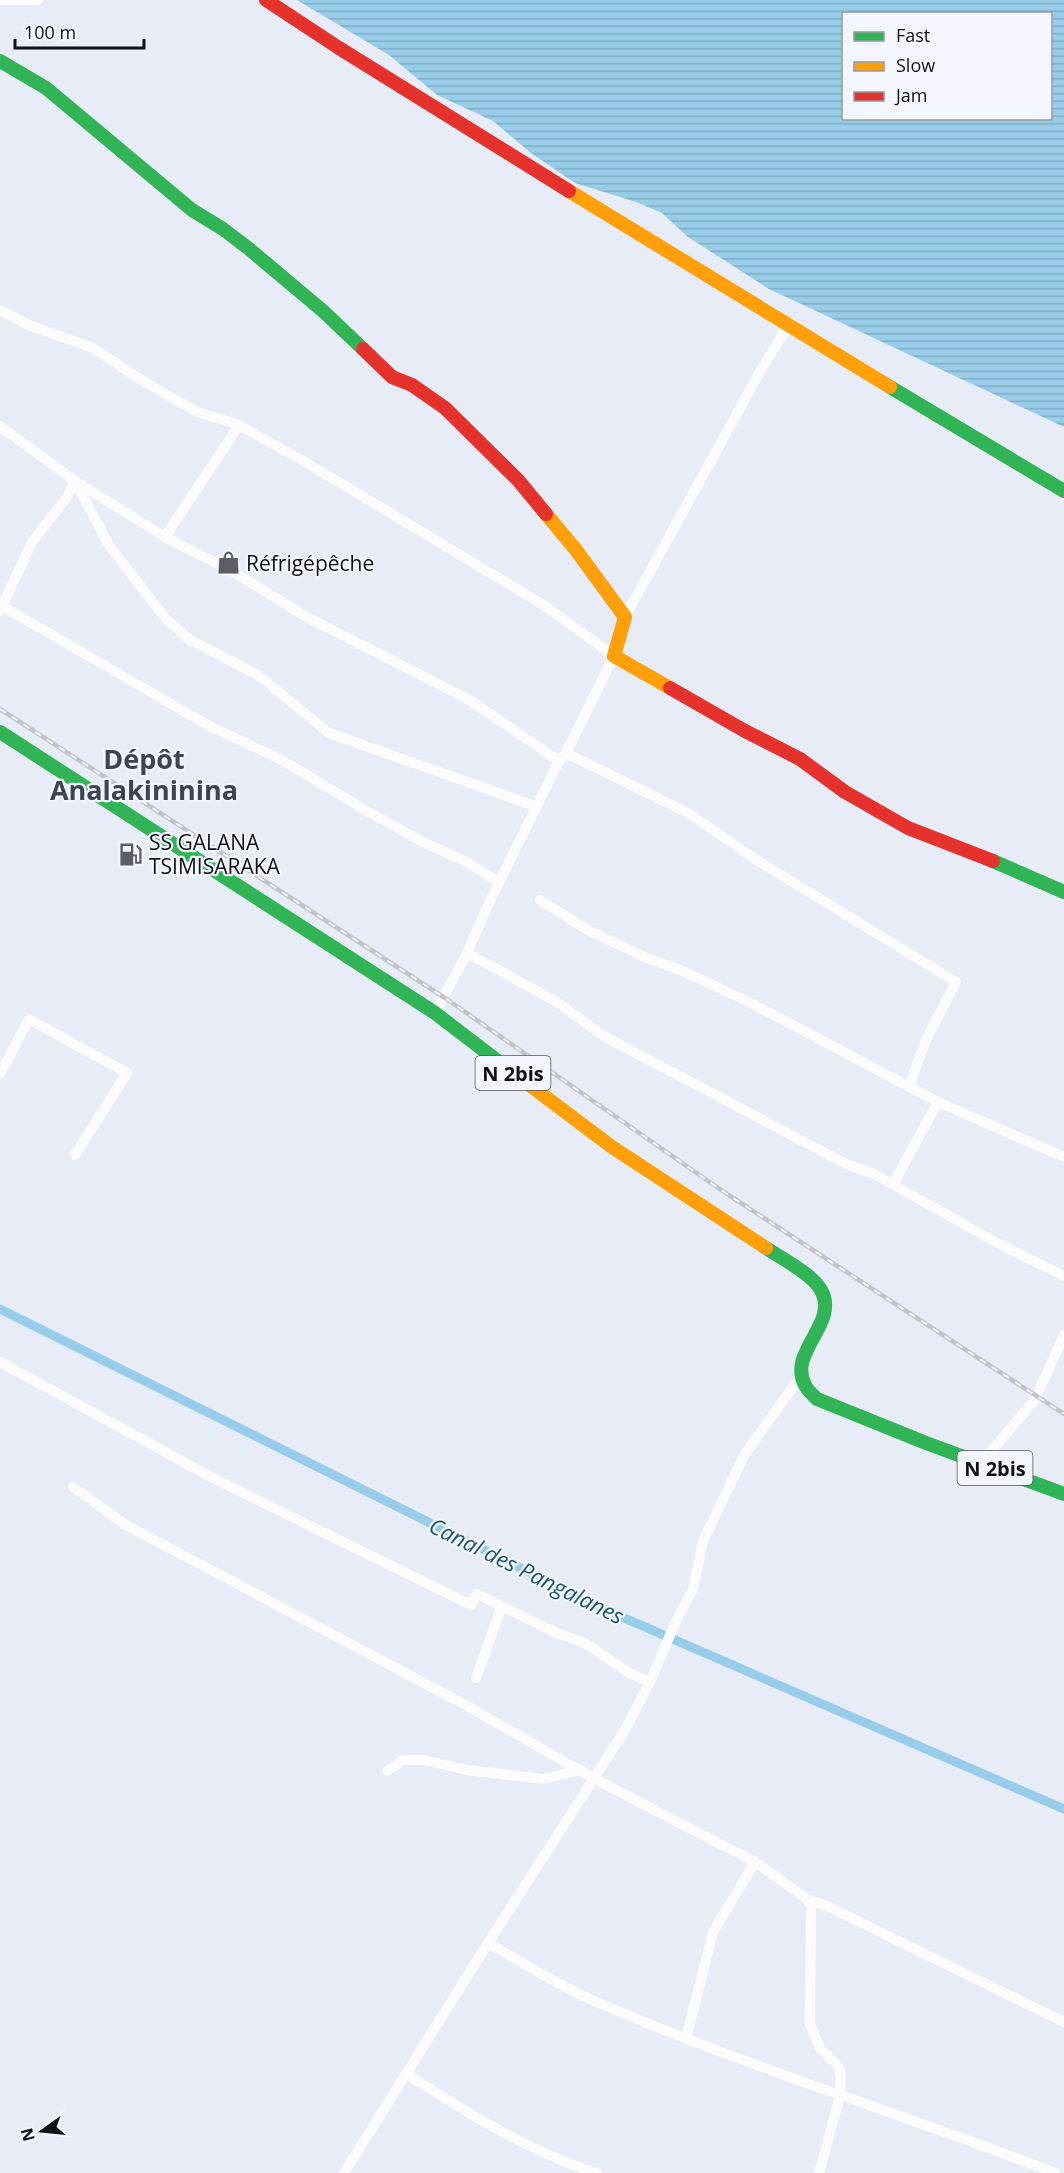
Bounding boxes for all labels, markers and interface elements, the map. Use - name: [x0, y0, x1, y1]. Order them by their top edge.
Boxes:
- scale bar: [15, 12, 144, 50]
- legend: [842, 12, 1052, 120]
- text: 100 m: [24, 20, 76, 44]
- text: Fast: [896, 23, 930, 47]
- text: Slow: [896, 53, 935, 77]
- text: Jam: [894, 83, 928, 107]
- place label: Réfrigépêche: [246, 549, 374, 577]
- shop icon: Réfrigépêche: [215, 550, 241, 576]
- district label: Dépôt Analakininina: [50, 740, 238, 808]
- place label: SS GALANA TSIMISARAKA: [149, 828, 281, 880]
- fuel station icon: SS GALANA TSIMISARAKA: [118, 841, 144, 867]
- road number: N 2bis: [476, 1056, 550, 1090]
- road number: N 2bis: [958, 1451, 1032, 1485]
- water label: Canal des Pangalanes: [425, 1510, 630, 1630]
- north arrow: [12, 2101, 72, 2161]
- text: N: [15, 2126, 40, 2144]

